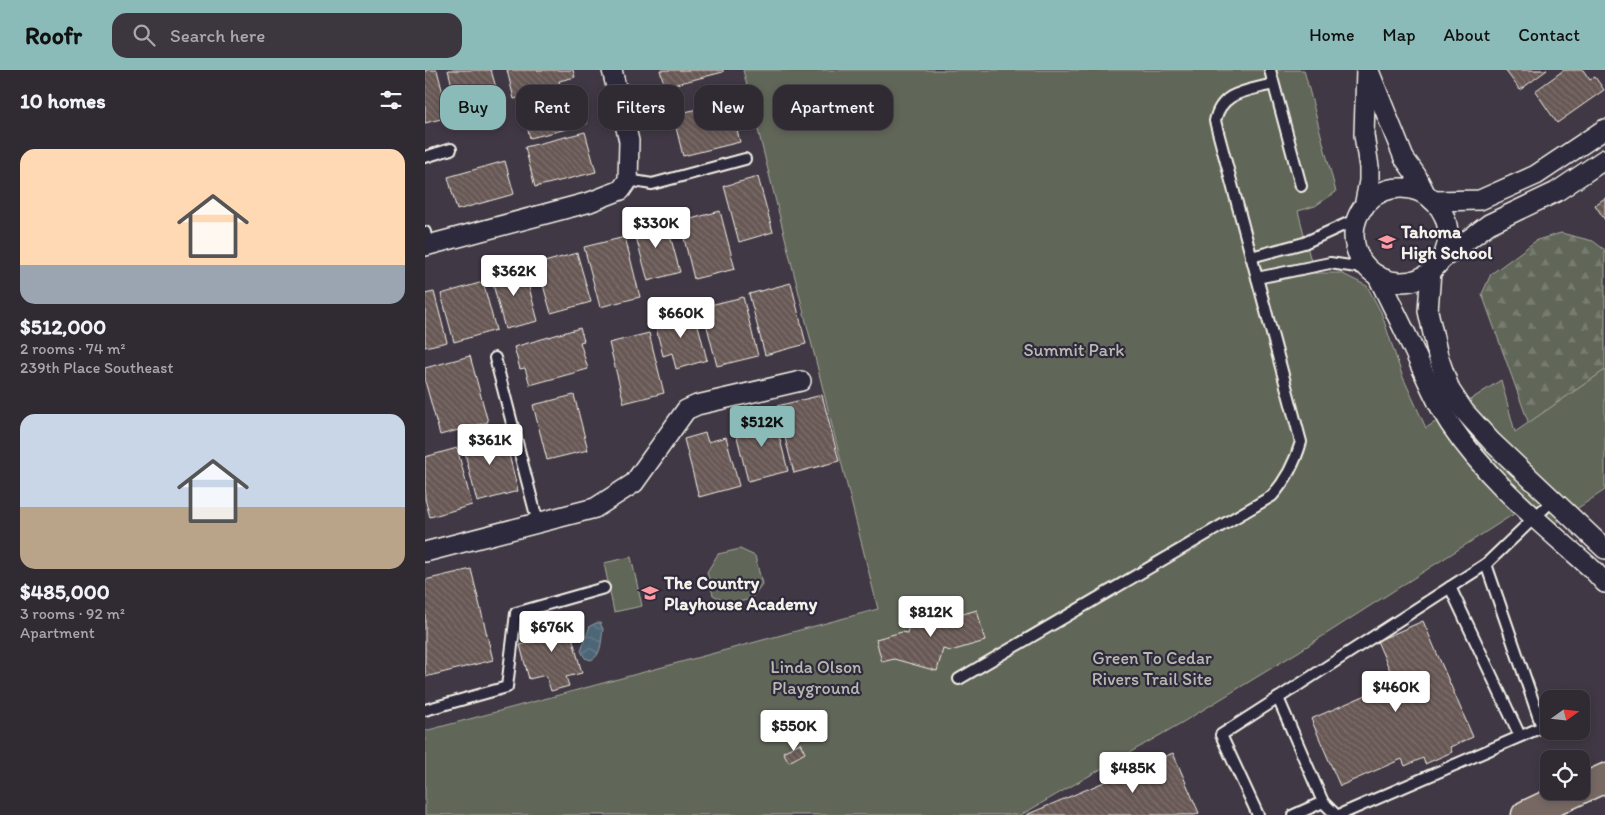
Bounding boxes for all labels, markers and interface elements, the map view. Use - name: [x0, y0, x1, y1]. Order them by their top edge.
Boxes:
- search box: [112, 13, 462, 58]
- text: Roofr: [25, 21, 82, 50]
- icon: search: [130, 21, 158, 49]
- text: Search here: [170, 24, 265, 47]
- text: Home: [1309, 24, 1355, 46]
- text: Map: [1383, 24, 1416, 46]
- text: About: [1444, 24, 1490, 46]
- text: Contact: [1518, 24, 1580, 46]
- chip: Buy: [440, 85, 506, 130]
- chip: Rent: [516, 85, 588, 130]
- chip: Filters: [598, 85, 684, 130]
- chip: New: [694, 85, 763, 130]
- chip: Apartment: [773, 85, 893, 130]
- icon: filters: [377, 86, 405, 114]
- text: 10 homes: [20, 88, 106, 113]
- icon: home: [168, 181, 258, 271]
- pin: $330K: [621, 206, 691, 249]
- text: $330K: [633, 213, 679, 232]
- place label: Tahoma High School: [1400, 221, 1493, 264]
- school or university icon: Tahoma High School: [1377, 232, 1397, 252]
- pin: $362K: [479, 254, 549, 297]
- text: $362K: [492, 261, 536, 280]
- pin: $660K: [646, 296, 716, 339]
- text: $660K: [658, 303, 704, 322]
- text: $512,000: [20, 314, 106, 339]
- text: 2 rooms · 74 m²: [20, 339, 125, 358]
- park label: Summit Park: [1023, 339, 1125, 361]
- text: 239th Place Southeast: [20, 358, 173, 377]
- pin: $512K: [727, 406, 797, 448]
- text: $512K: [741, 412, 783, 431]
- pin: $361K: [455, 424, 525, 466]
- text: $361K: [469, 430, 511, 449]
- icon: home: [168, 446, 258, 536]
- place label: The Country Playhouse Academy: [663, 572, 818, 615]
- text: $485,000: [20, 579, 110, 604]
- school or university icon: The Country Playhouse Academy: [640, 583, 660, 603]
- pin: $812K: [896, 596, 966, 638]
- text: $812K: [910, 602, 952, 621]
- text: 3 rooms · 92 m²: [20, 604, 125, 623]
- pin: $676K: [517, 610, 587, 653]
- text: $676K: [530, 617, 574, 636]
- text: Apartment: [20, 623, 95, 642]
- park label: Green To Cedar Rivers Trail Site: [1092, 647, 1212, 690]
- park label: Linda Olson Playground: [770, 656, 862, 699]
- pin: $460K: [1361, 670, 1431, 713]
- text: $460K: [1373, 677, 1419, 696]
- north arrow: [1540, 690, 1590, 740]
- map controls: [1540, 690, 1590, 800]
- pin: $550K: [759, 710, 829, 752]
- text: $550K: [772, 716, 817, 735]
- button: locate: [1540, 750, 1590, 800]
- pin: $485K: [1098, 752, 1168, 794]
- text: $485K: [1110, 758, 1156, 777]

